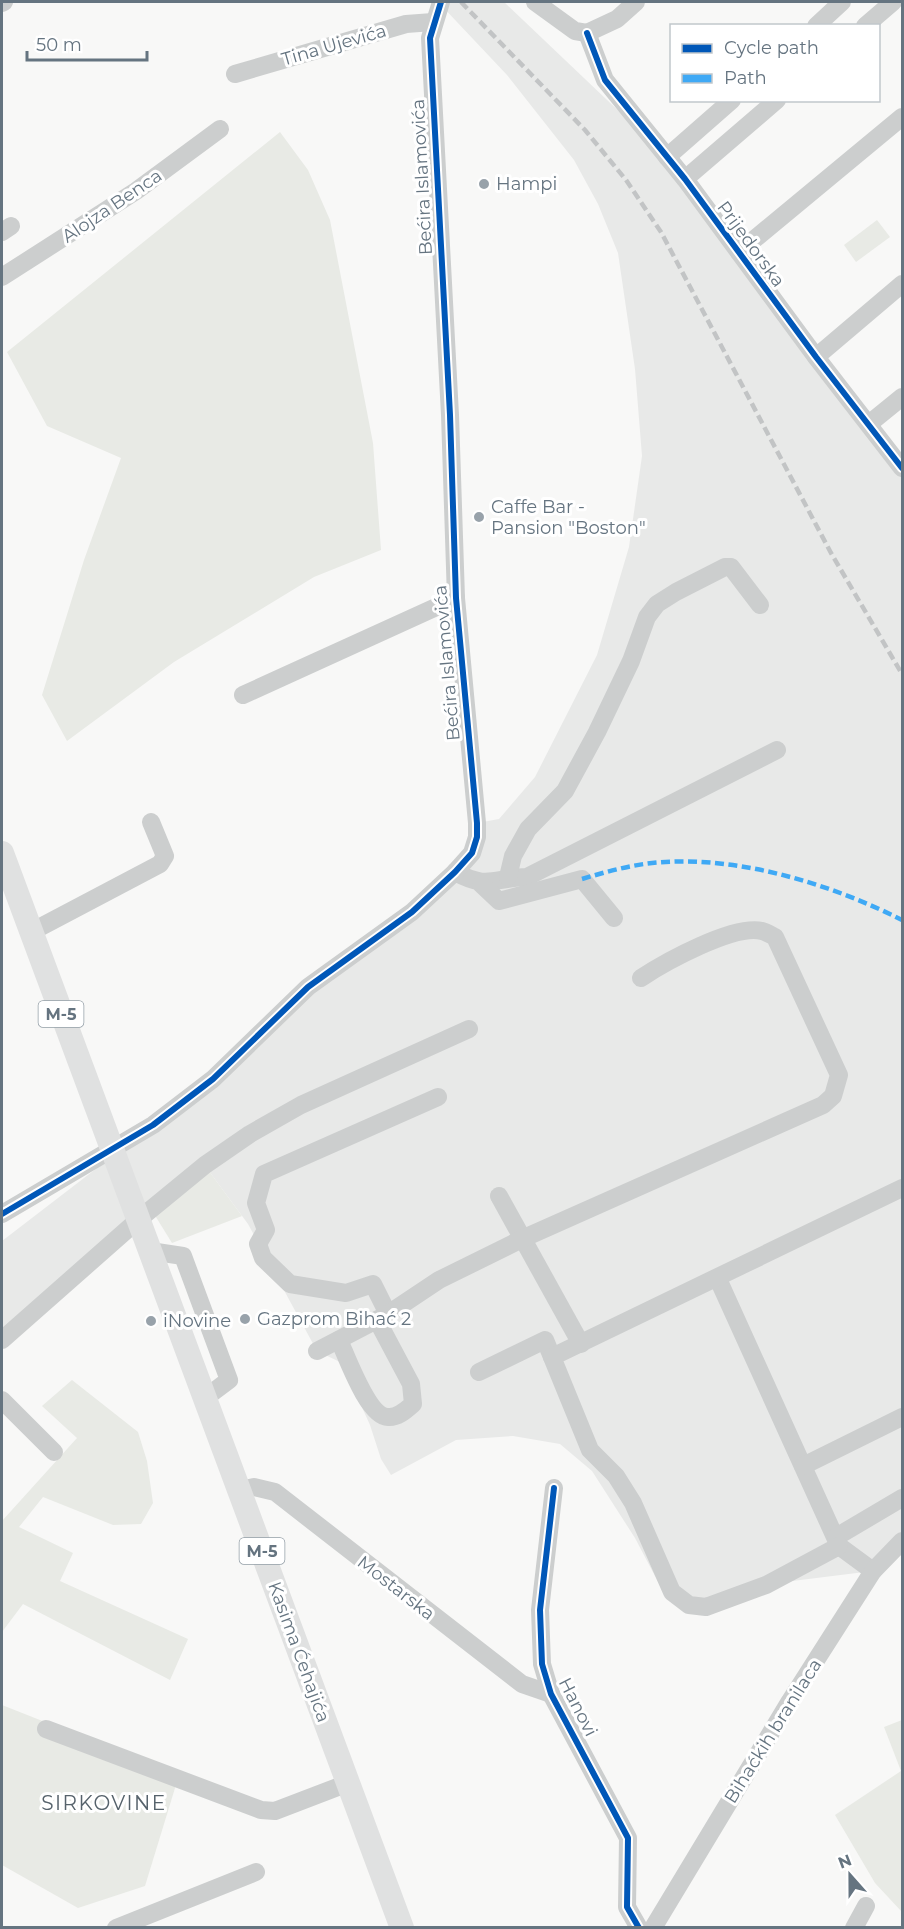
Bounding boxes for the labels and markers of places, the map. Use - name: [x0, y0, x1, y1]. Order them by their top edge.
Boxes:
- place label: Hampi: [496, 173, 557, 195]
- marker: Hampi: [477, 177, 491, 191]
- place label: Caffe Bar - Pansion "Boston": [491, 496, 646, 539]
- marker: Caffe Bar - Pansion "Boston": [472, 510, 486, 524]
- place label: Gazprom Bihać 2: [257, 1308, 411, 1330]
- place label: iNovine: [163, 1310, 231, 1332]
- marker: Gazprom Bihać 2: [238, 1312, 252, 1326]
- marker: iNovine: [144, 1314, 158, 1328]

